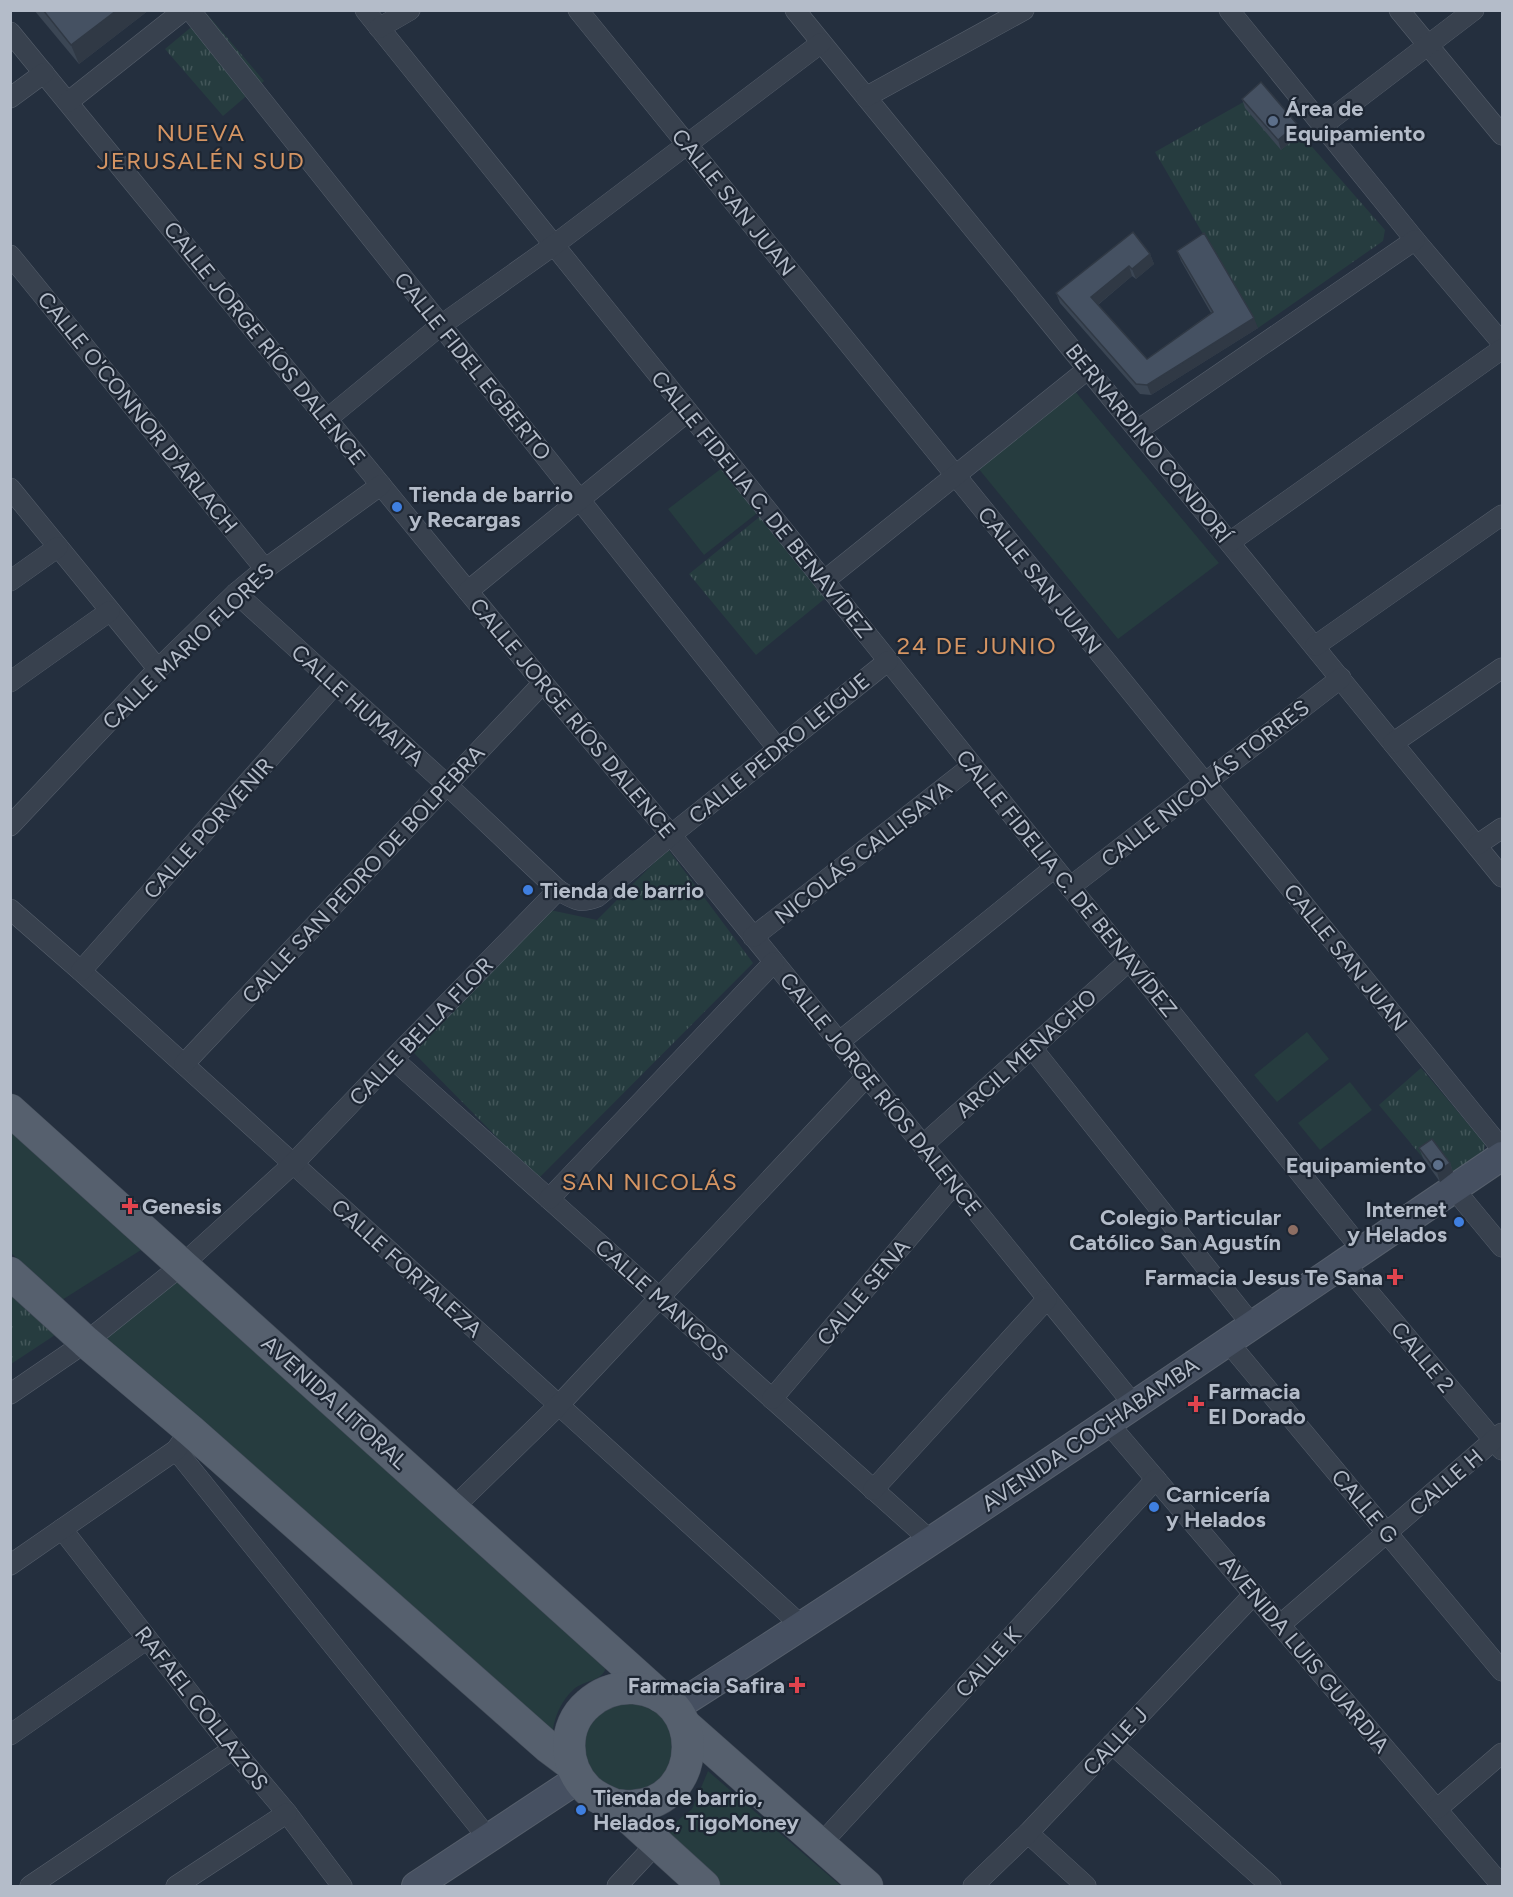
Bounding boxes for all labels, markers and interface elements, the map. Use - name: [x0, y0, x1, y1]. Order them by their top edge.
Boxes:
- place label: Área de Equipamiento: [1285, 95, 1425, 147]
- marker: Área de Equipamiento: [1266, 114, 1280, 128]
- district label: NUEVA JERUSALÉN SUD: [97, 118, 305, 175]
- street label: CALLE SAN JUAN: [666, 123, 801, 281]
- street label: CALLE JORGE RÍOS DALENCE: [158, 216, 371, 471]
- street label: CALLE FIDEL EGBERTO: [388, 267, 557, 466]
- street label: CALLE O'CONNOR D'ARLACH: [32, 286, 244, 539]
- street label: BERNARDINO CONDORÍ: [1060, 338, 1238, 549]
- street label: CALLE FIDELIA C. DE BENAVÍDEZ: [645, 365, 878, 643]
- place label: Tienda de barrio y Recargas: [409, 481, 573, 533]
- marker: Tienda de barrio y Recargas: [390, 500, 404, 514]
- street label: CALLE SAN JUAN: [972, 501, 1107, 659]
- street label: CALLE MARIO FLORES: [97, 557, 280, 735]
- street label: CALLE JORGE RÍOS DALENCE: [464, 593, 681, 844]
- district label: 24 DE JUNIO: [897, 631, 1057, 660]
- street label: CALLE HUMAITA: [286, 639, 430, 772]
- street label: CALLE PEDRO LEIGUE: [683, 667, 875, 830]
- street label: CALLE NICOLÁS TORRES: [1096, 694, 1315, 873]
- street label: CALLE SAN PEDRO DE BOLPEBRA: [236, 739, 490, 1009]
- street label: CALLE FIDELIA C. DE BENAVÍDEZ: [950, 744, 1183, 1022]
- street label: CALLE PORVENIR: [138, 752, 279, 905]
- street label: NICOLÁS CALLISAYA: [769, 775, 957, 930]
- place label: Tienda de barrio: [540, 877, 704, 904]
- street label: CALLE SAN JUAN: [1278, 878, 1413, 1036]
- marker: Tienda de barrio: [521, 883, 535, 897]
- street label: CALLE BELLA FLOR: [344, 952, 499, 1111]
- street label: CALLE JORGE RÍOS DALENCE: [774, 967, 987, 1222]
- street label: ARCIL MENACHO: [950, 983, 1102, 1124]
- place label: Equipamiento: [1286, 1152, 1426, 1179]
- marker: Equipamiento: [1431, 1158, 1445, 1172]
- district label: SAN NICOLÁS: [562, 1167, 738, 1196]
- place label: Genesis: [142, 1193, 222, 1220]
- street label: CALLE FORTALEZA: [326, 1193, 488, 1343]
- place label: Internet y Helados: [1347, 1196, 1447, 1248]
- marker: Genesis: [123, 1199, 137, 1213]
- place label: Colegio Particular Católico San Agustín: [1069, 1204, 1282, 1256]
- marker: Internet y Helados: [1452, 1215, 1466, 1229]
- marker: Colegio Particular Católico San Agustín: [1286, 1223, 1300, 1237]
- street label: CALLE MANGOS: [589, 1233, 734, 1367]
- street label: CALLE SENA: [811, 1234, 916, 1351]
- place label: Farmacia Jesus Te Sana: [1145, 1264, 1383, 1291]
- marker: Farmacia Jesus Te Sana: [1388, 1270, 1402, 1284]
- street label: CALLE 2: [1385, 1316, 1460, 1398]
- street label: AVENIDA LITORAL: [256, 1330, 414, 1475]
- street label: AVENIDA COCHABAMBA: [977, 1352, 1204, 1517]
- place label: Farmacia El Dorado: [1208, 1378, 1306, 1430]
- marker: Farmacia El Dorado: [1189, 1397, 1203, 1411]
- street label: CALLE H: [1404, 1443, 1489, 1522]
- street label: CALLE G: [1326, 1464, 1404, 1549]
- place label: Carnicería y Helados: [1166, 1481, 1270, 1533]
- marker: Carnicería y Helados: [1147, 1500, 1161, 1514]
- street label: AVENIDA LUIS GUARDIA: [1214, 1550, 1395, 1759]
- street label: RAFAEL COLLAZOS: [129, 1621, 274, 1796]
- street label: CALLE K: [950, 1621, 1027, 1703]
- place label: Farmacia Safira: [628, 1672, 785, 1699]
- marker: Farmacia Safira: [790, 1678, 804, 1692]
- street label: CALLE J: [1077, 1702, 1154, 1781]
- place label: Tienda de barrio, Helados, TigoMoney: [593, 1784, 799, 1836]
- marker: Tienda de barrio, Helados, TigoMoney: [574, 1803, 588, 1817]

